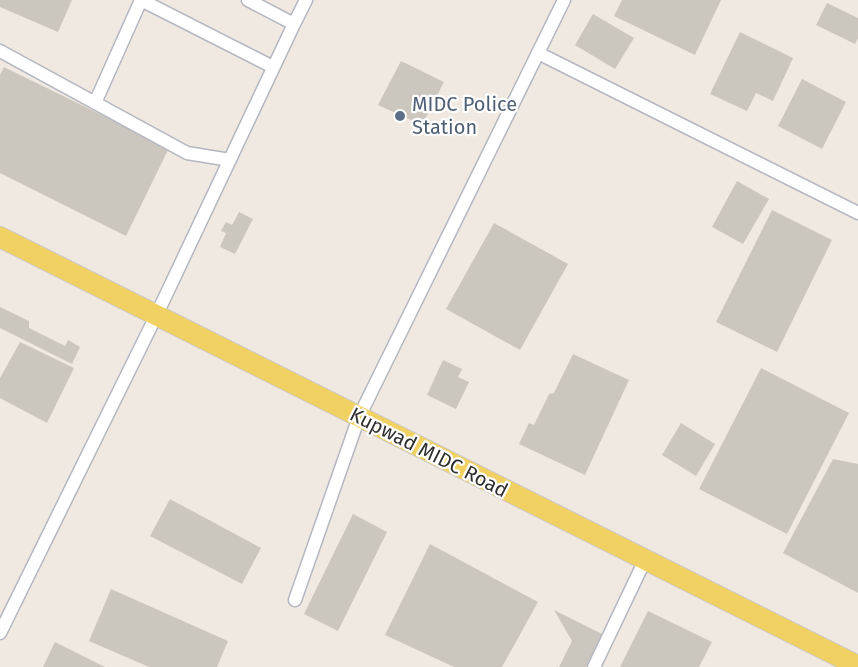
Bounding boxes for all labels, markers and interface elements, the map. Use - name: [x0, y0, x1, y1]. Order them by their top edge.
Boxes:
- place label: MIDC Police Station: [412, 92, 517, 139]
- marker: MIDC Police Station: [393, 109, 407, 123]
- street label: Kupwad MIDC Road: [346, 402, 512, 502]

